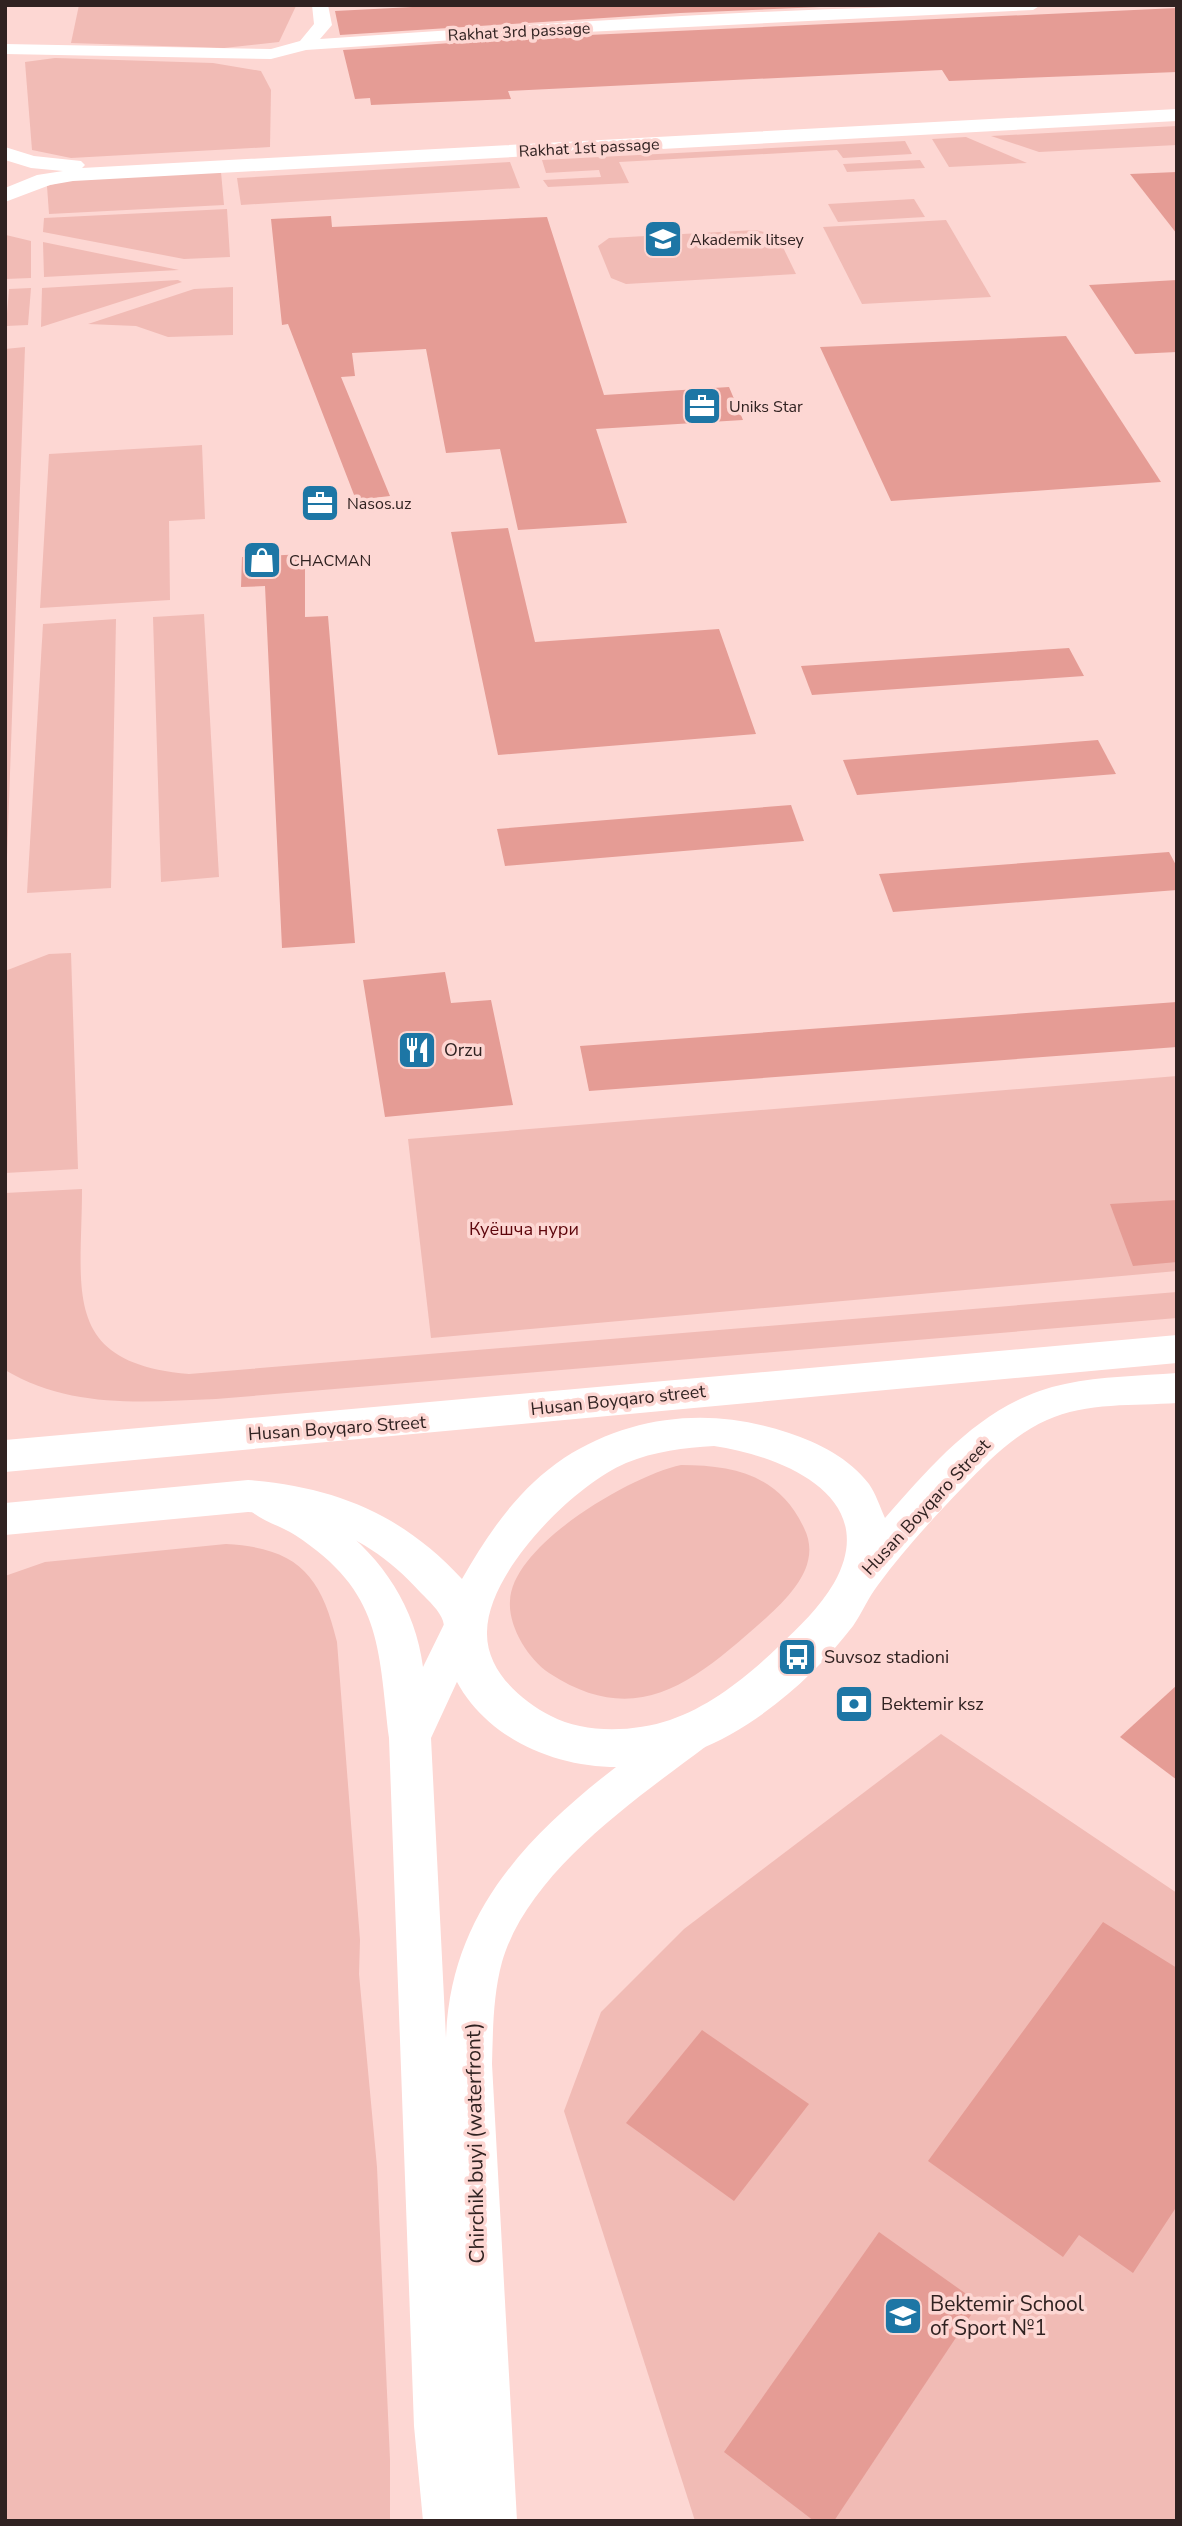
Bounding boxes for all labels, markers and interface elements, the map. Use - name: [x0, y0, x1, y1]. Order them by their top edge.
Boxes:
- street label: Rakhat 3rd passage: [447, 17, 591, 47]
- street label: Rakhat 1st passage: [518, 133, 660, 163]
- school or university icon: Akademik litsey: [642, 218, 684, 260]
- place label: Akademik litsey: [690, 229, 805, 251]
- office icon: Uniks Star: [681, 385, 723, 427]
- place label: Uniks Star: [729, 396, 803, 418]
- office icon: Nasos.uz: [299, 482, 341, 524]
- place label: Nasos.uz: [347, 493, 411, 515]
- shop icon: CHACMAN: [241, 539, 283, 581]
- place label: CHACMAN: [289, 550, 371, 572]
- restaurant icon: Orzu: [396, 1029, 438, 1071]
- place label: Orzu: [444, 1038, 483, 1062]
- park label: Куёшча нури: [469, 1217, 579, 1241]
- street label: Husan Boyqaro street: [529, 1379, 707, 1421]
- street label: Husan Boyqaro Street: [247, 1410, 427, 1446]
- street label: Husan Boyqaro Street: [856, 1433, 996, 1580]
- bus stop icon: Suvsoz stadioni: [776, 1636, 818, 1678]
- place label: Suvsoz stadioni: [824, 1645, 949, 1669]
- bank icon: Bektemir ksz: [833, 1683, 875, 1725]
- place label: Bektemir ksz: [881, 1692, 984, 1716]
- street label: Chirchik buyi (waterfront): [459, 2022, 491, 2264]
- place label: Bektemir School of Sport №1: [930, 2290, 1085, 2342]
- school or university icon: Bektemir School of Sport №1: [882, 2295, 924, 2337]

